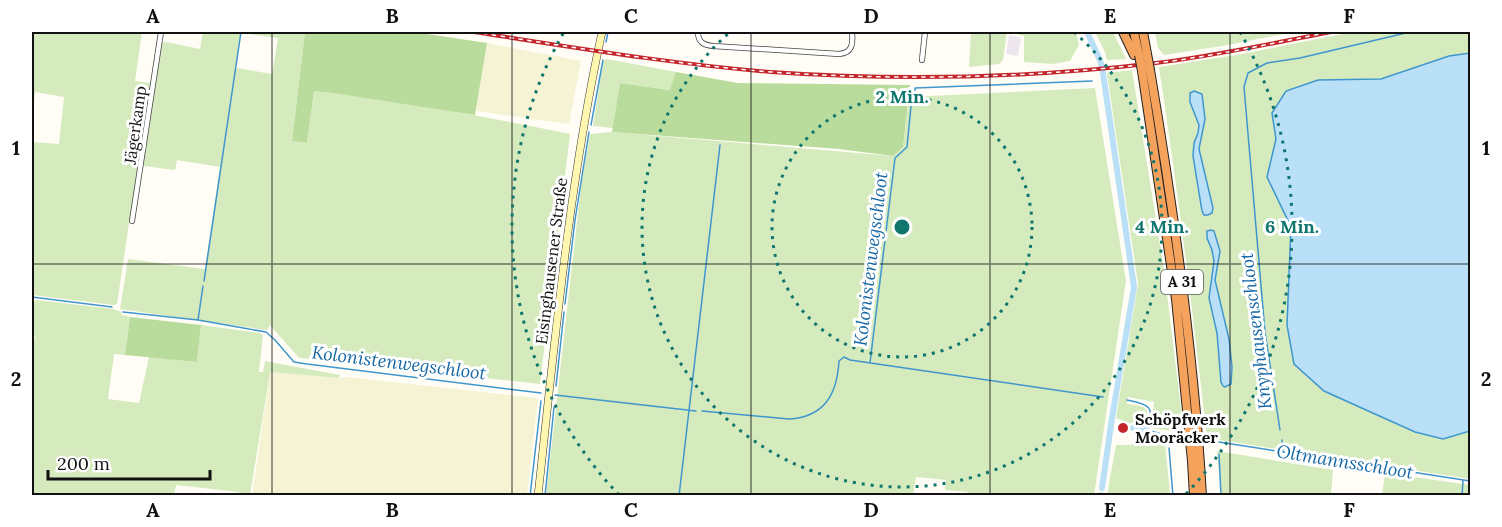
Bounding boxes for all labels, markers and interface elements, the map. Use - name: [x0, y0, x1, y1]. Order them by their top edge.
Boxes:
- text: A: [146, 3, 160, 28]
- text: B: [385, 3, 399, 28]
- text: C: [624, 3, 638, 28]
- text: D: [863, 3, 879, 28]
- text: E: [1104, 3, 1116, 28]
- text: F: [1343, 3, 1355, 28]
- street label: Jägerkamp: [119, 84, 150, 166]
- text: 2 Min.: [875, 85, 929, 108]
- text: 1: [12, 135, 20, 160]
- text: 1: [1482, 135, 1490, 160]
- water label: Kolonistenwegschloot: [848, 170, 893, 347]
- street label: Eisinghausener Straße: [531, 176, 571, 346]
- text: 4 Min.: [1135, 215, 1189, 238]
- text: 6 Min.: [1265, 215, 1319, 238]
- centre of rings: [892, 217, 912, 237]
- water label: Knyphausenschloot: [1234, 251, 1277, 411]
- road number: A 31: [1161, 270, 1203, 294]
- water label: Kolonistenwegschloot: [311, 340, 488, 385]
- text: 2: [11, 366, 21, 391]
- text: 2: [1481, 366, 1491, 391]
- place label: Schöpfwerk Mooräcker: [1135, 409, 1226, 447]
- marker: Schöpfwerk Mooräcker: [1116, 421, 1130, 435]
- water label: Oltmannsschloot: [1275, 439, 1416, 484]
- scale bar: [48, 443, 210, 481]
- text: 200 m: [57, 452, 110, 475]
- text: A: [146, 497, 160, 522]
- text: B: [385, 497, 399, 522]
- text: C: [624, 497, 638, 522]
- text: D: [863, 497, 879, 522]
- text: E: [1104, 497, 1116, 522]
- text: F: [1343, 497, 1355, 522]

